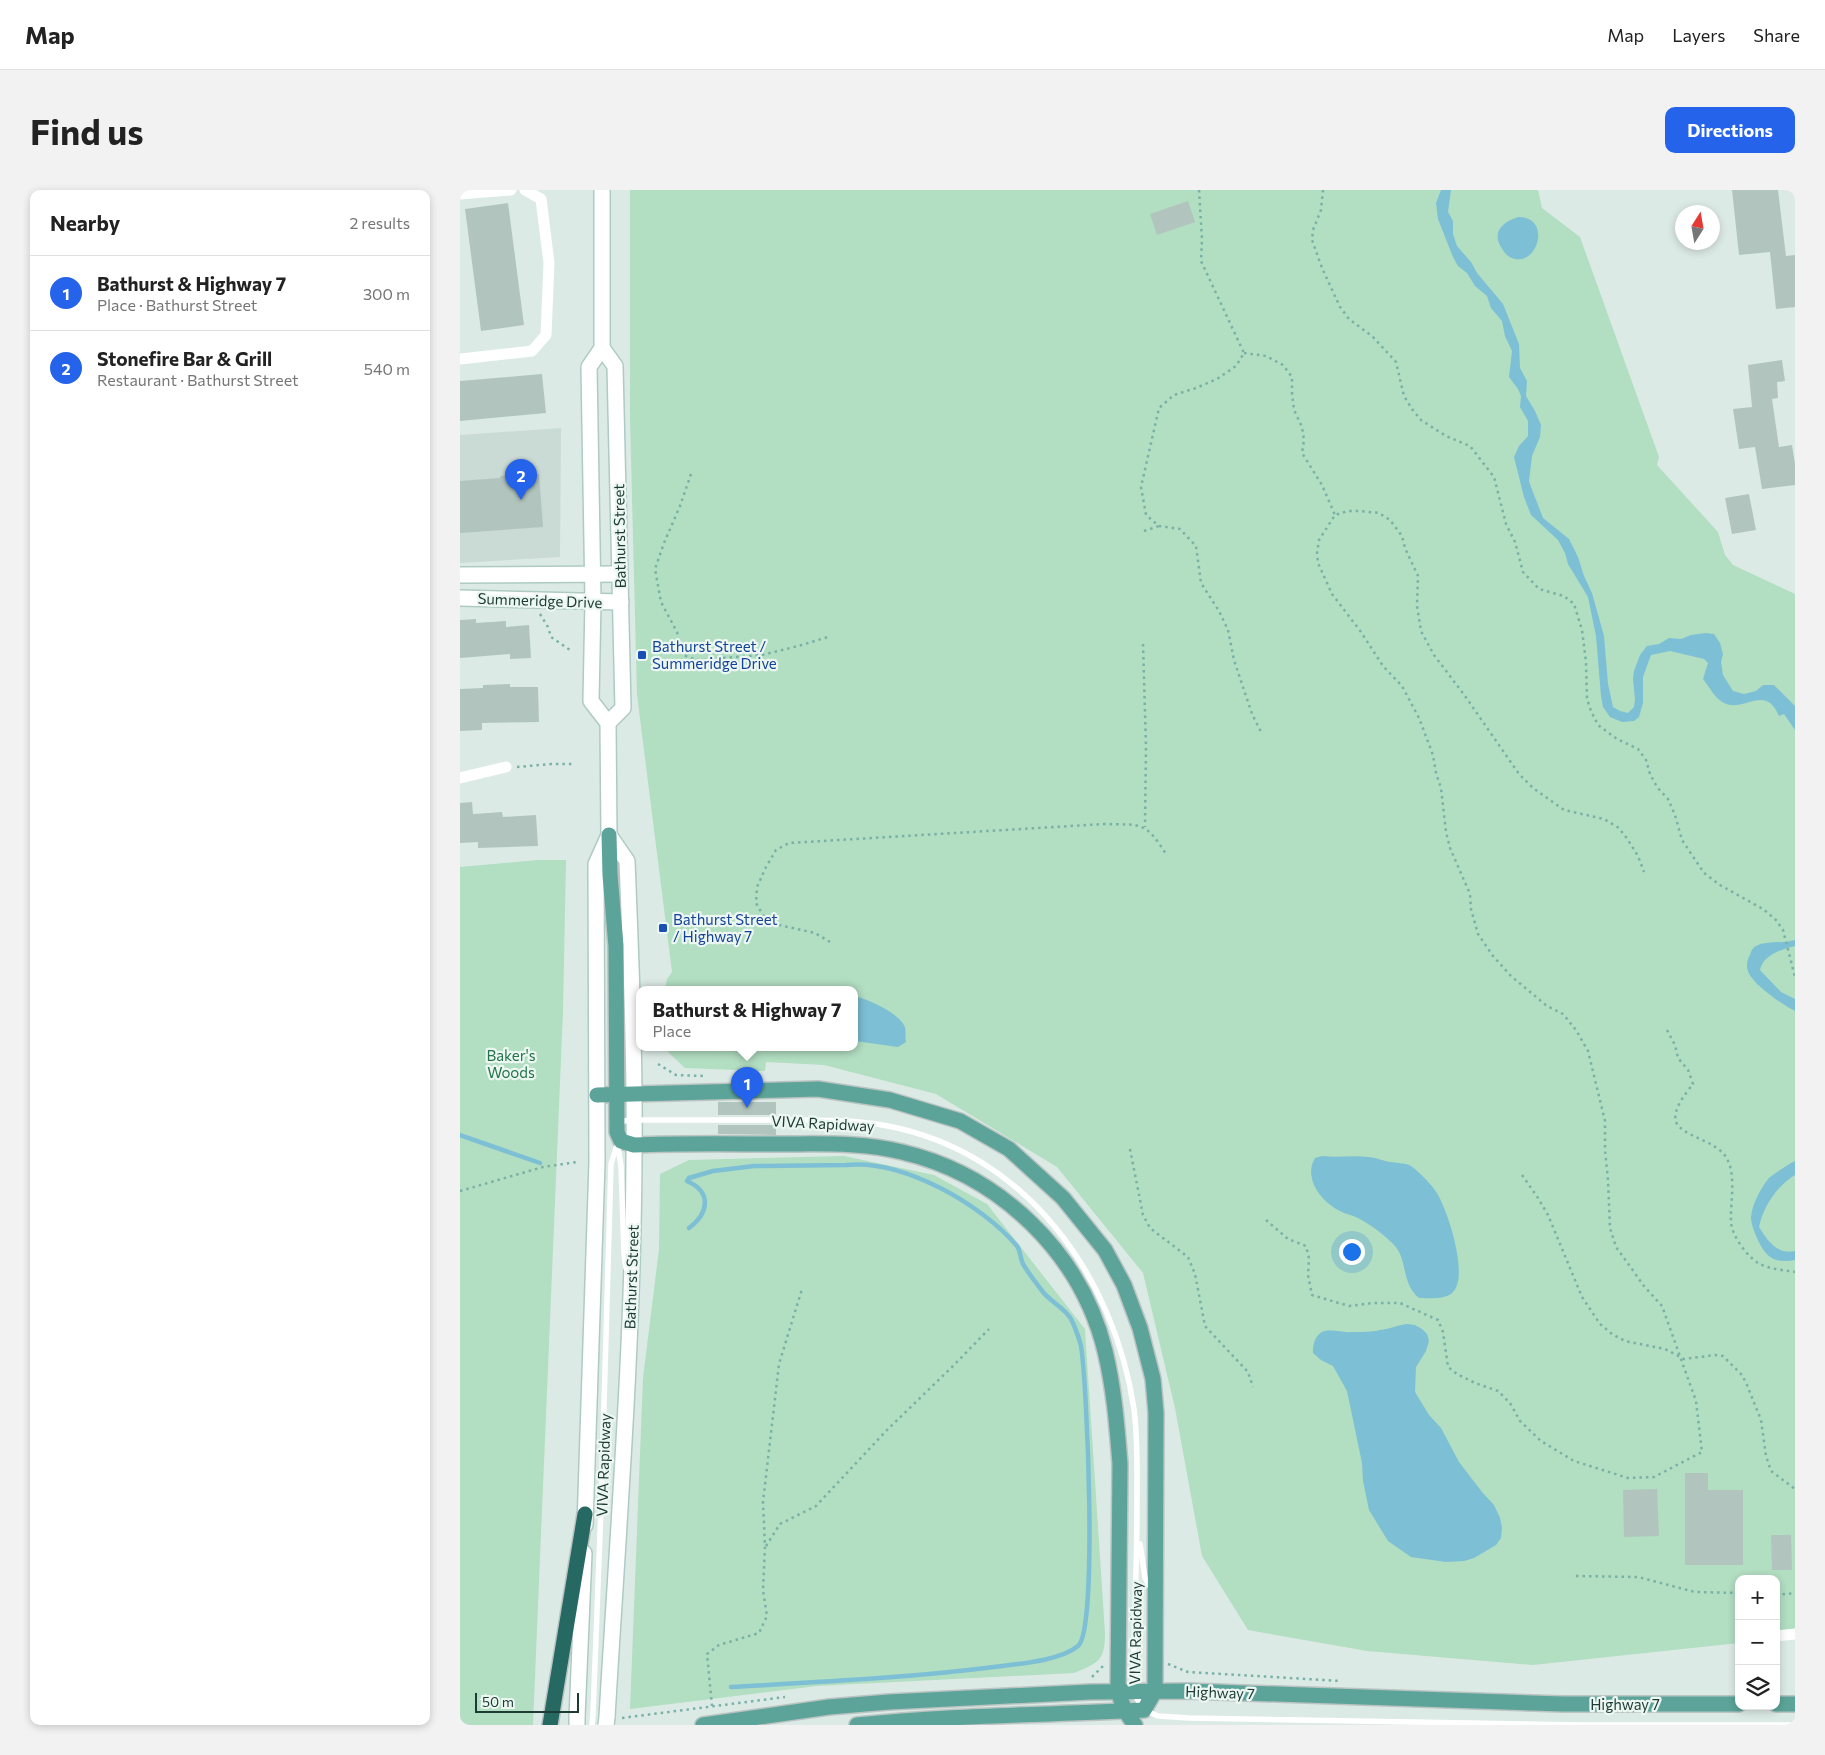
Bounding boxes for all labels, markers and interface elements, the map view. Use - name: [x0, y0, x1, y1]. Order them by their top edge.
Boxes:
- text: Map: [25, 20, 75, 49]
- text: Map: [1607, 24, 1644, 46]
- text: Layers: [1672, 24, 1725, 46]
- text: Share: [1753, 24, 1800, 46]
- button: Directions: [1665, 107, 1795, 153]
- text: Find us: [30, 109, 144, 152]
- north arrow: [1675, 205, 1720, 250]
- text: Nearby: [50, 210, 120, 235]
- text: 2 results: [349, 213, 410, 232]
- text: Bathurst & Highway 7: [97, 272, 286, 295]
- text: 1: [62, 284, 70, 303]
- text: 300 m: [363, 284, 410, 303]
- text: Place · Bathurst Street: [97, 295, 257, 314]
- text: Stonefire Bar & Grill: [97, 347, 272, 370]
- text: 2: [61, 359, 71, 378]
- text: 540 m: [364, 359, 410, 378]
- text: Restaurant · Bathurst Street: [97, 370, 299, 389]
- pin: 2: [505, 459, 537, 500]
- street label: Bathurst Street: [609, 484, 629, 588]
- street label: Summeridge Drive: [477, 589, 603, 611]
- place label: Bathurst Street / Summeridge Drive: [652, 637, 777, 672]
- marker: Bathurst Street / Summeridge Drive: [636, 649, 648, 661]
- place label: Bathurst Street / Highway 7: [673, 910, 778, 945]
- marker: Bathurst Street / Highway 7: [657, 922, 669, 934]
- popup: [636, 986, 858, 1051]
- text: Bathurst & Highway 7: [652, 998, 842, 1021]
- text: Place: [652, 1021, 691, 1040]
- park label: Baker's Woods: [486, 1046, 536, 1081]
- pin: 1: [731, 1067, 763, 1108]
- street label: VIVA Rapidway: [771, 1111, 875, 1135]
- street label: Bathurst Street: [620, 1224, 642, 1330]
- your location: [1339, 1239, 1365, 1265]
- street label: VIVA Rapidway: [592, 1413, 614, 1517]
- map controls: [1735, 1575, 1780, 1710]
- button: +: [1735, 1575, 1780, 1620]
- street label: VIVA Rapidway: [1125, 1581, 1145, 1685]
- button: −: [1735, 1620, 1780, 1665]
- button: layers: [1735, 1665, 1780, 1710]
- street label: Highway 7: [1185, 1682, 1255, 1702]
- scale bar: [475, 1690, 579, 1713]
- text: 50 m: [482, 1693, 514, 1710]
- street label: Highway 7: [1590, 1695, 1660, 1713]

